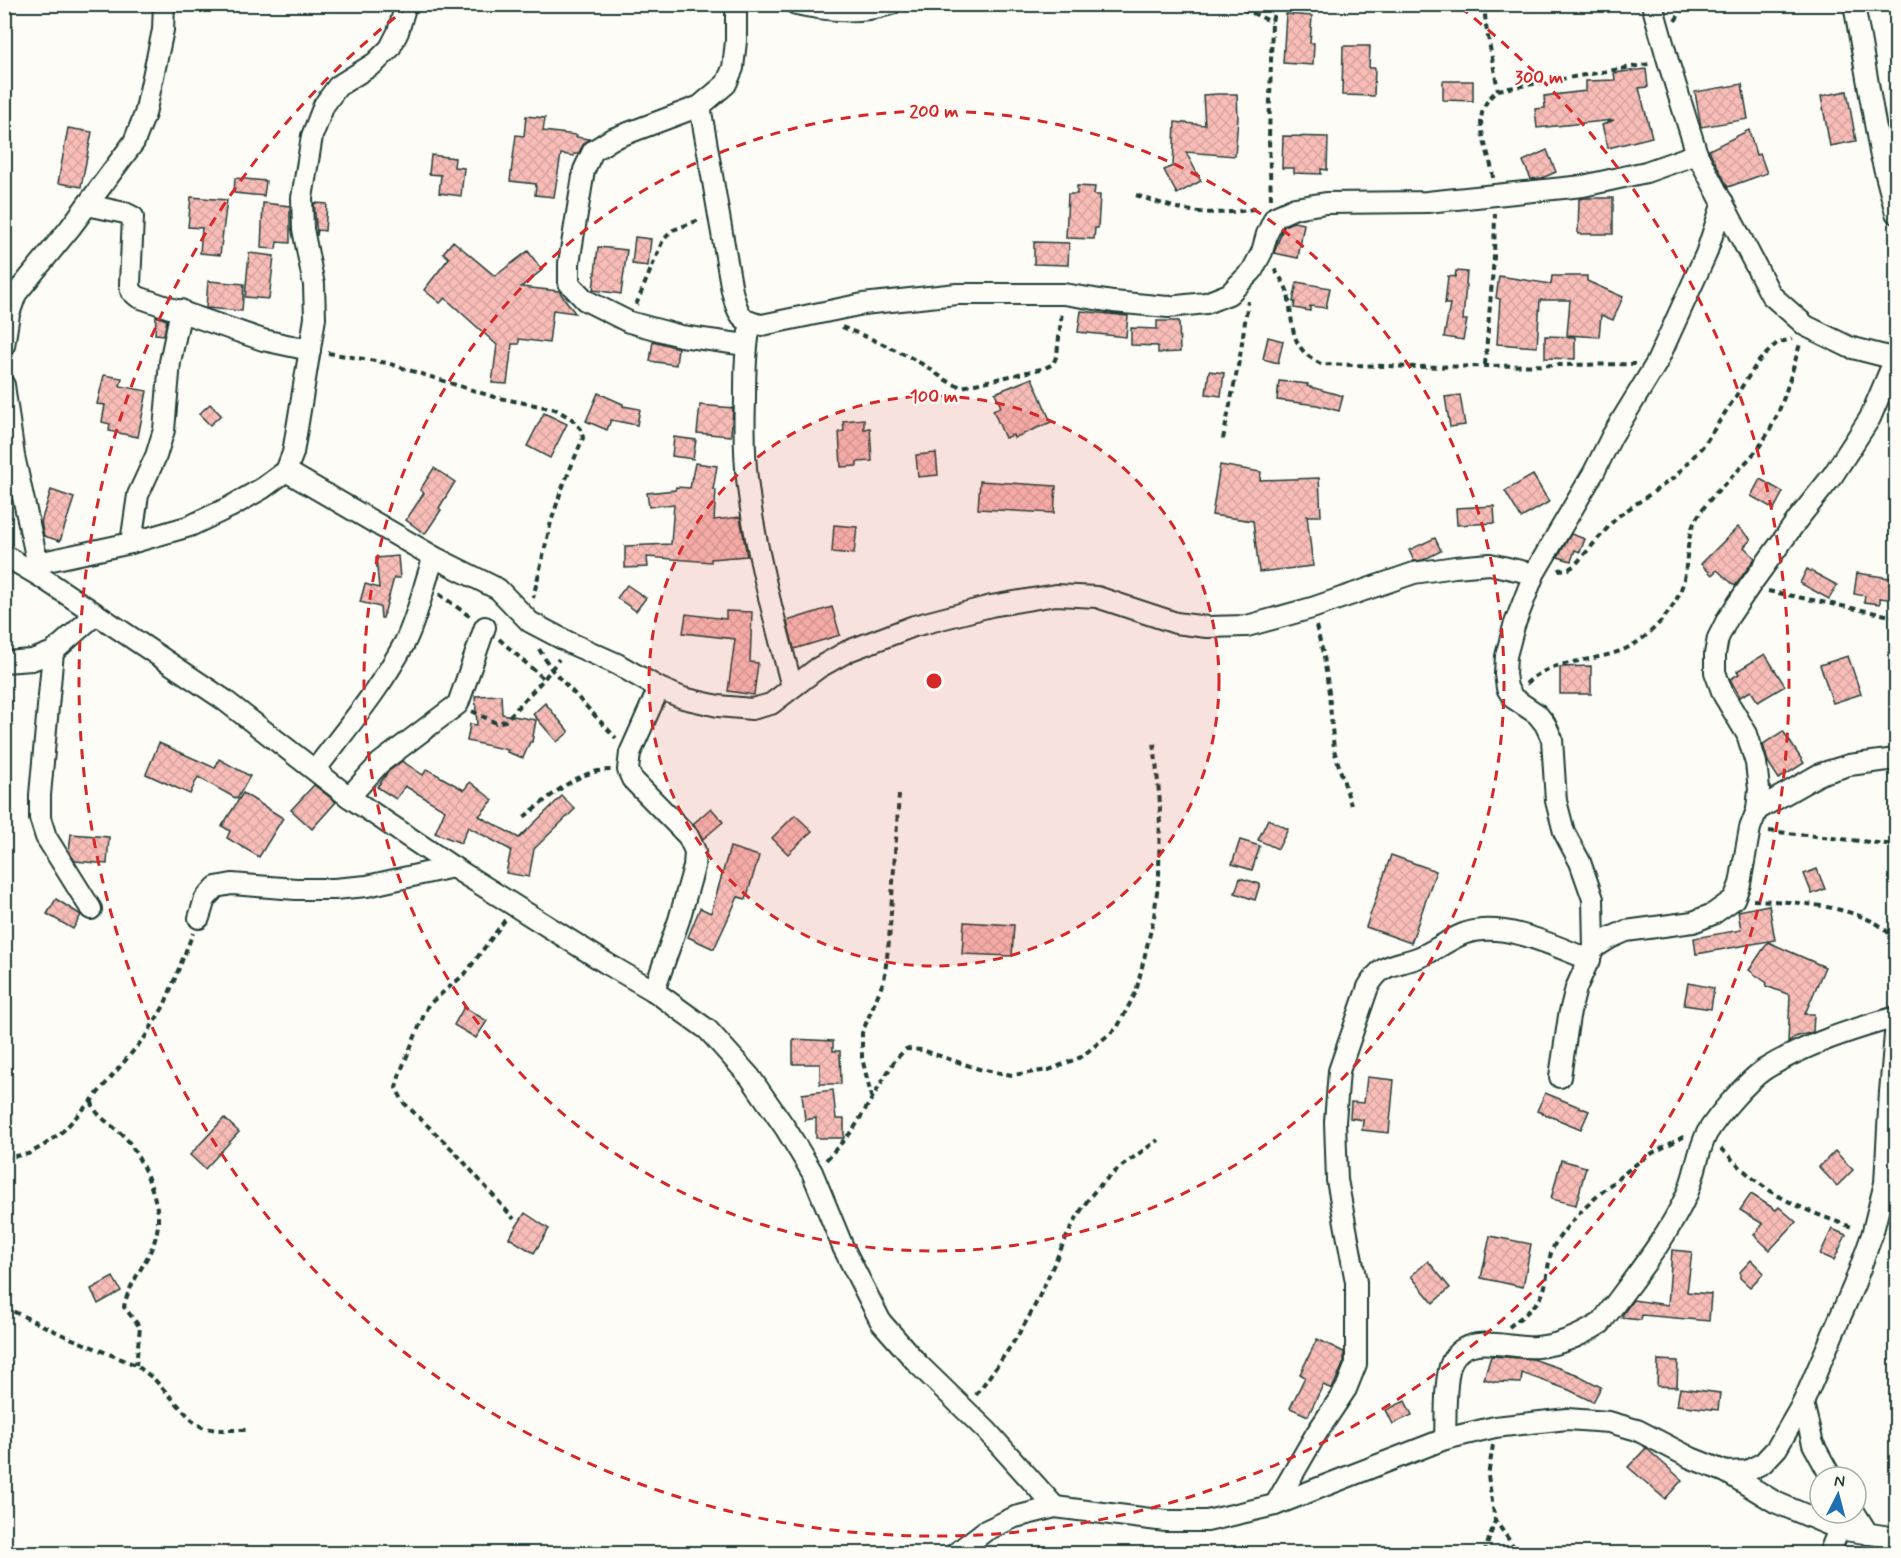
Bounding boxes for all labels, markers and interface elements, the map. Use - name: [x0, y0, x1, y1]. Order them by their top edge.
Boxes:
- text: 300 m: [1515, 66, 1563, 90]
- text: 200 m: [909, 100, 959, 124]
- text: 100 m: [910, 385, 958, 409]
- centre of rings: [924, 671, 944, 691]
- north arrow: [1808, 1465, 1868, 1525]
- text: N: [1833, 1471, 1846, 1493]

